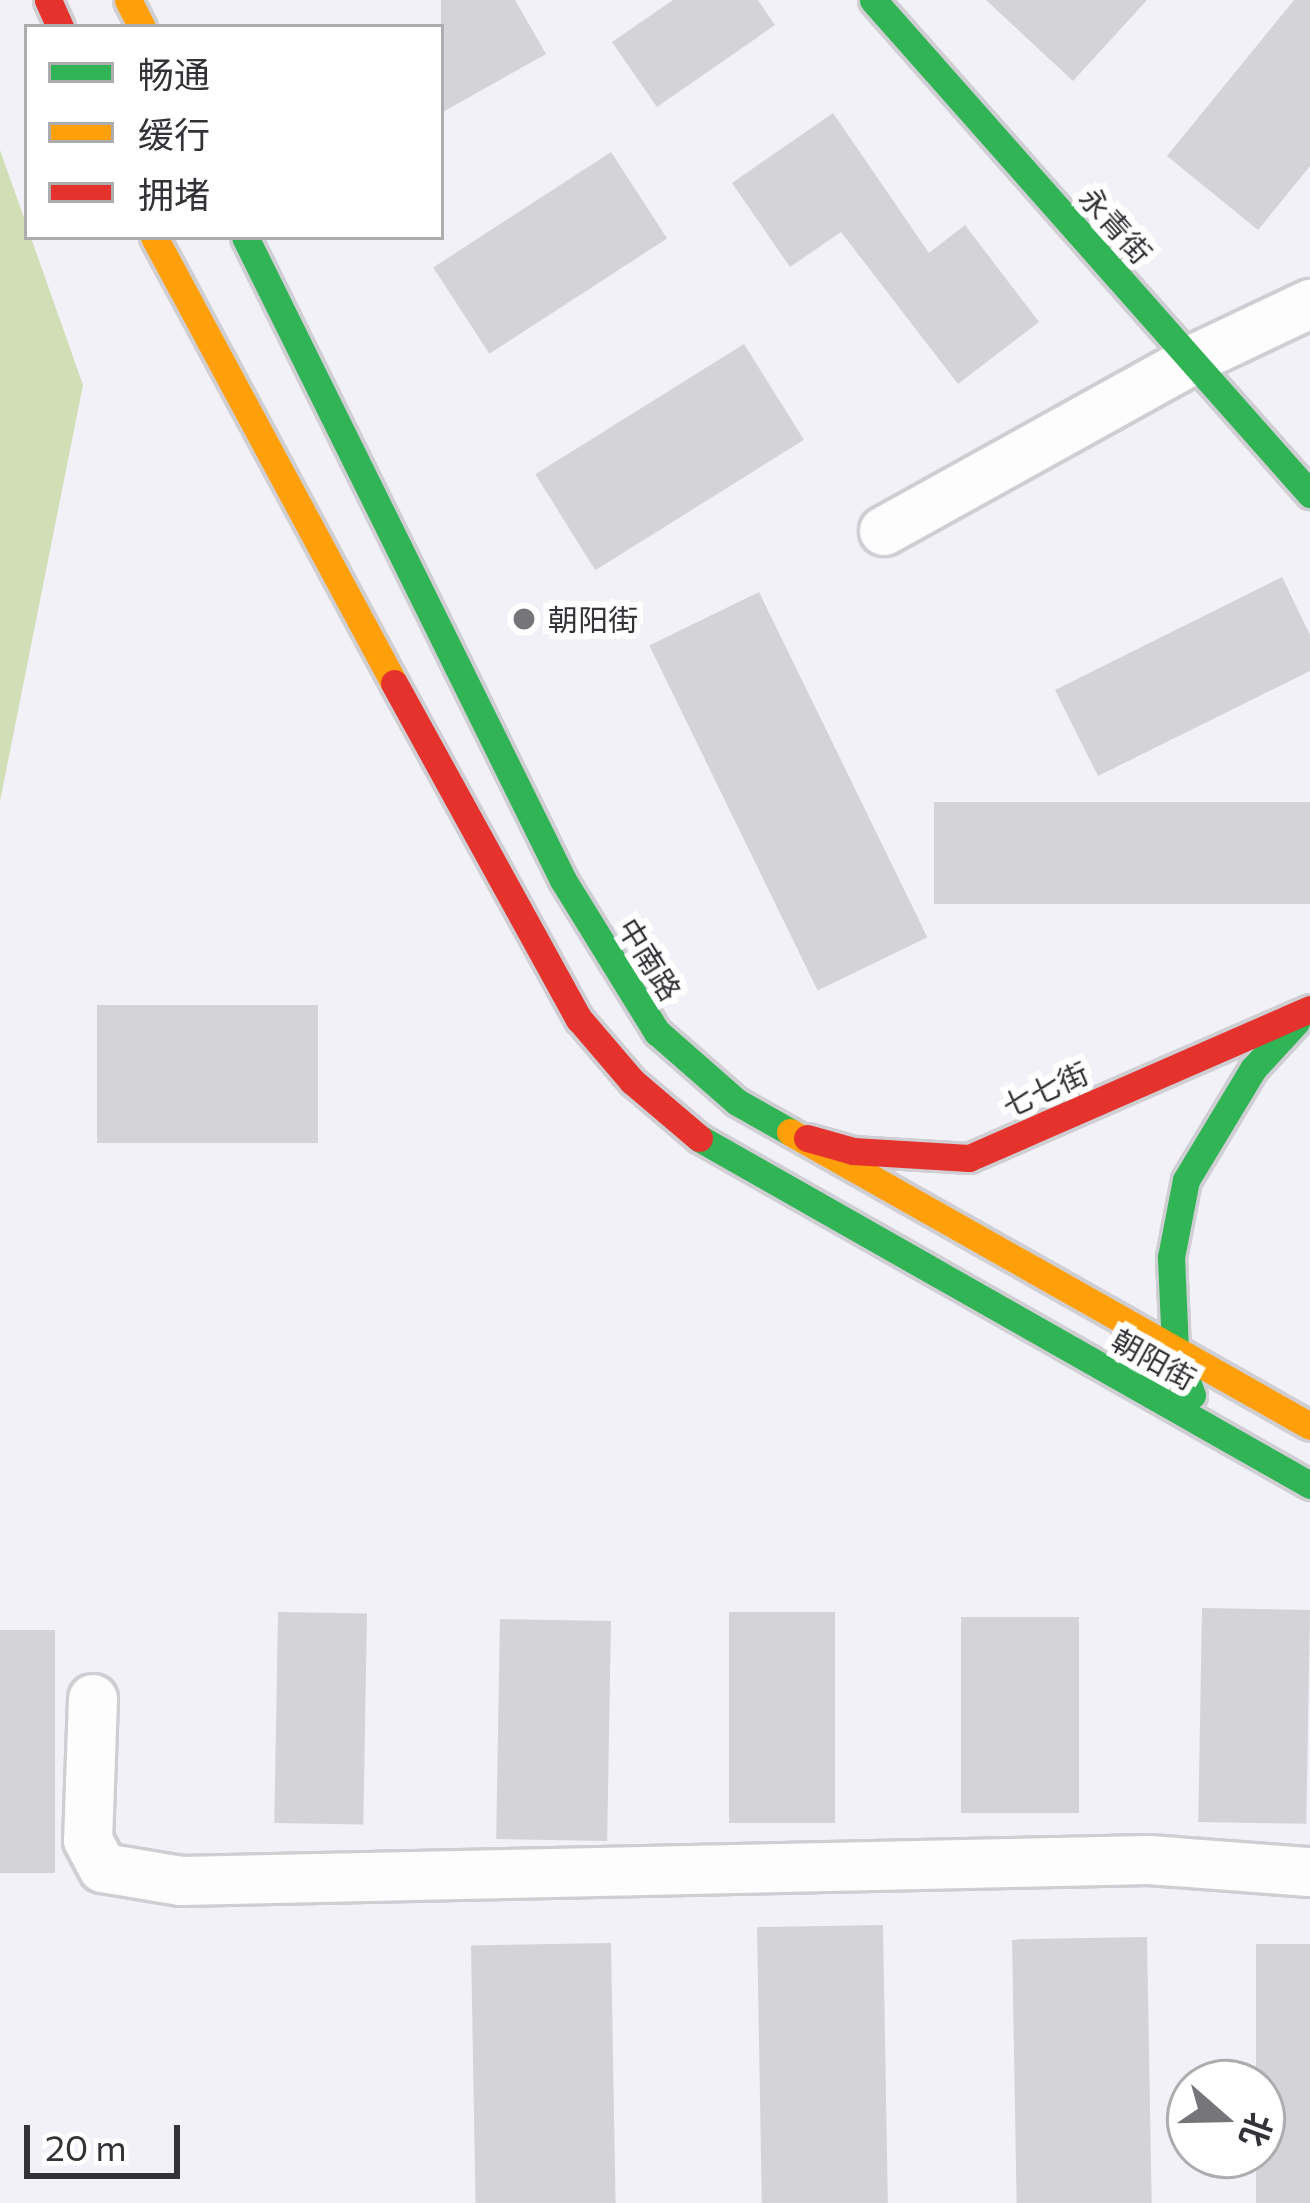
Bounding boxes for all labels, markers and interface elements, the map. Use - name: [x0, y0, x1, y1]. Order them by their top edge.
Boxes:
- legend: [24, 24, 444, 240]
- text: 畅通: [138, 51, 210, 95]
- text: 缓行: [138, 111, 210, 155]
- text: 拥堵: [138, 171, 210, 215]
- street label: 永青街: [1073, 180, 1159, 270]
- place label: 朝阳街: [548, 601, 638, 637]
- marker: 朝阳街: [511, 606, 537, 632]
- street label: 中南路: [611, 911, 689, 1007]
- street label: 七七街: [997, 1054, 1093, 1124]
- street label: 朝阳街: [1106, 1321, 1202, 1397]
- north arrow: [1166, 2059, 1286, 2179]
- scale bar: [30, 2101, 186, 2175]
- text: 北: [1233, 2108, 1282, 2153]
- text: 20 m: [45, 2124, 127, 2168]

